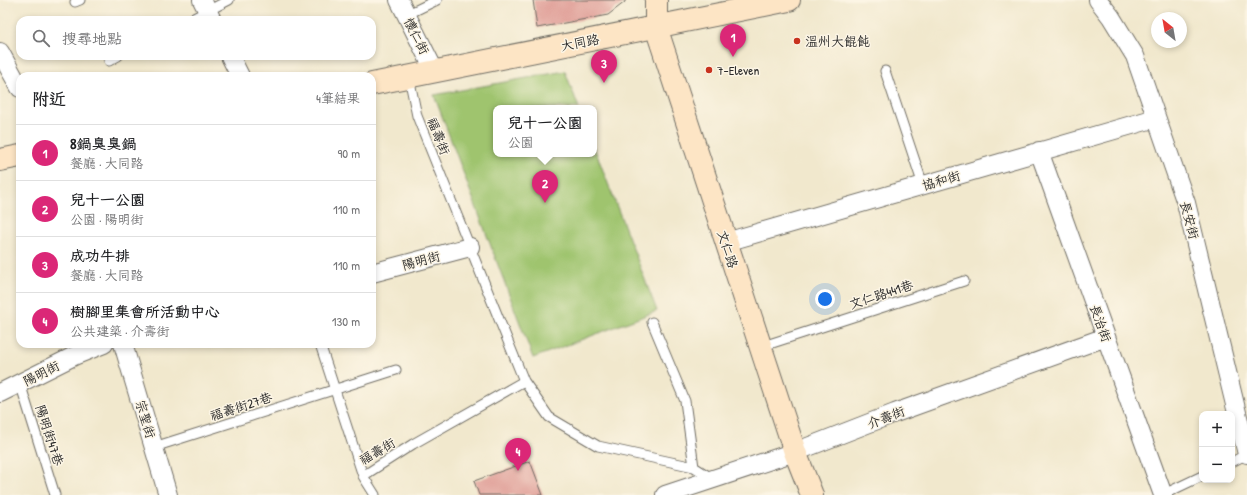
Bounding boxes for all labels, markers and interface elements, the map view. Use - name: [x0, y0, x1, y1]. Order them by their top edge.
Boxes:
- north arrow: [1151, 12, 1187, 48]
- street label: 懷仁街: [400, 15, 434, 57]
- search box: [16, 16, 376, 60]
- pin: 1: [720, 24, 746, 57]
- icon: search: [30, 27, 52, 49]
- text: 搜尋地點: [62, 28, 122, 49]
- street label: 大同路: [559, 29, 601, 55]
- place label: 溫州大餛飩: [805, 32, 870, 50]
- marker: 溫州大餛飩: [792, 36, 802, 46]
- pin: 3: [591, 50, 617, 83]
- place label: 7-Eleven: [717, 61, 759, 79]
- marker: 7-Eleven: [704, 65, 714, 75]
- text: 附近: [32, 87, 66, 110]
- text: 4筆結果: [316, 89, 360, 107]
- popup: [493, 105, 597, 157]
- text: 兒十一公園: [507, 112, 583, 133]
- street label: 福壽街: [423, 115, 455, 157]
- text: 8鍋臭臭鍋: [70, 133, 137, 154]
- text: 公園: [507, 133, 534, 151]
- text: 1: [43, 144, 47, 162]
- text: 90 m: [338, 144, 360, 162]
- text: 餐廳 · 大同路: [70, 154, 144, 172]
- street label: 協和街: [920, 166, 962, 194]
- pin: 2: [532, 170, 558, 203]
- text: 兒十一公園: [70, 189, 145, 210]
- street label: 長安街: [1176, 199, 1204, 241]
- text: 2: [42, 200, 48, 218]
- text: 110 m: [333, 200, 360, 218]
- text: 公園 · 陽明街: [70, 210, 144, 228]
- street label: 文仁路: [713, 228, 743, 270]
- text: 成功牛排: [70, 245, 130, 266]
- street label: 陽明街: [400, 246, 442, 274]
- text: 3: [42, 256, 48, 274]
- text: 110 m: [333, 256, 360, 274]
- text: 餐廳 · 大同路: [70, 266, 144, 284]
- street label: 文仁路441巷: [847, 275, 915, 313]
- your location: [815, 289, 835, 309]
- text: 樹腳里集會所活動中心: [70, 301, 220, 322]
- street label: 長治街: [1086, 302, 1116, 344]
- text: 4: [43, 312, 47, 330]
- text: 130 m: [332, 312, 360, 330]
- text: 公共建築 · 介壽街: [70, 322, 170, 340]
- street label: 陽明街: [20, 356, 62, 390]
- street label: 福壽街27巷: [208, 387, 274, 425]
- street label: 宗聖街: [132, 398, 160, 440]
- street label: 陽明街47巷: [32, 402, 68, 468]
- street label: 介壽街: [865, 402, 907, 432]
- map controls: [1199, 411, 1235, 483]
- button: +: [1199, 411, 1235, 447]
- street label: 福壽街: [356, 433, 398, 469]
- pin: 4: [505, 438, 531, 471]
- button: −: [1199, 447, 1235, 483]

